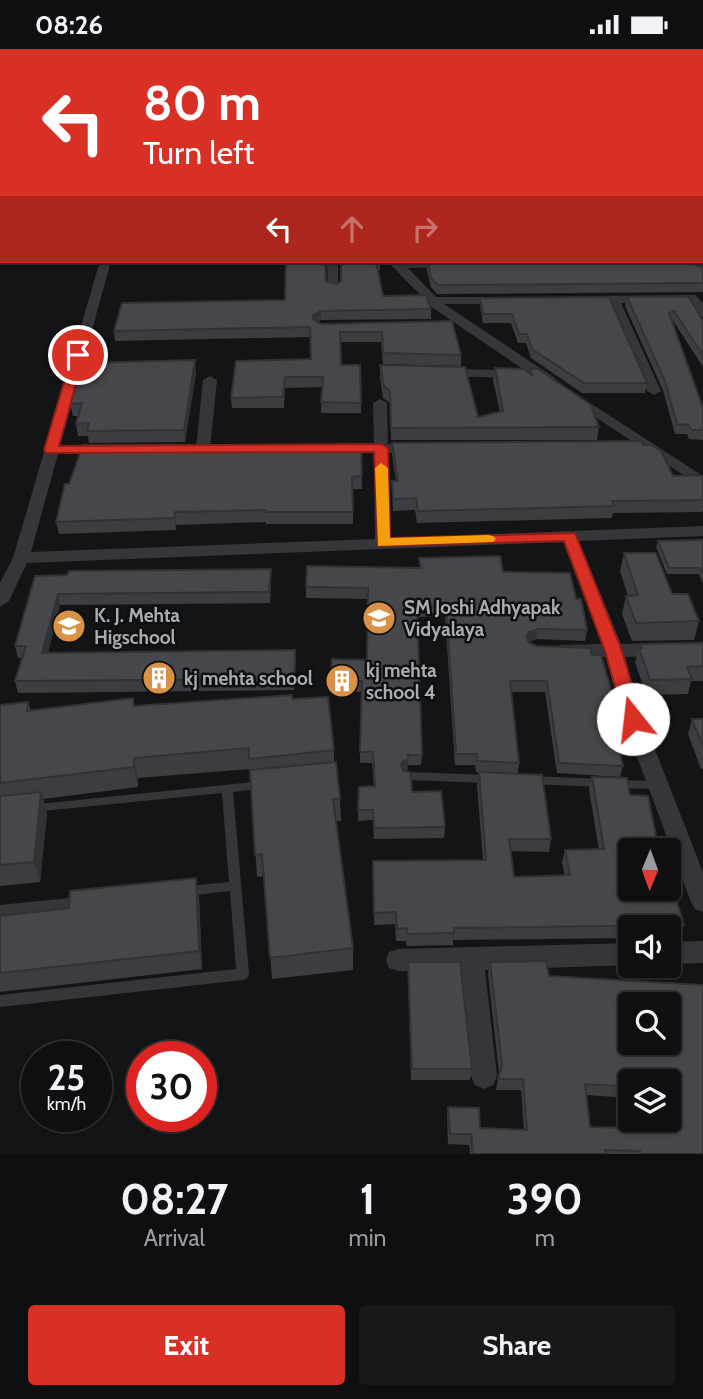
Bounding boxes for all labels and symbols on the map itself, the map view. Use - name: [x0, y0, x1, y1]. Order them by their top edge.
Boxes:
- pin: [48, 325, 108, 385]
- place label: SM Joshi Adhyapak Vidyalaya: [404, 596, 561, 641]
- school or university icon: SM Joshi Adhyapak Vidyalaya: [360, 599, 398, 637]
- place label: K. J. Mehta Higschool: [94, 604, 181, 649]
- school or university icon: K. J. Mehta Higschool: [50, 607, 88, 645]
- building icon: kj mehta school: [140, 659, 178, 697]
- place label: kj mehta school 4: [366, 659, 437, 704]
- building icon: kj mehta school 4: [323, 662, 361, 700]
- place label: kj mehta school: [184, 667, 313, 690]
- position arrow: [596, 682, 670, 756]
- north arrow: [618, 838, 681, 901]
- speed limit sign: 30: [126, 1041, 217, 1132]

